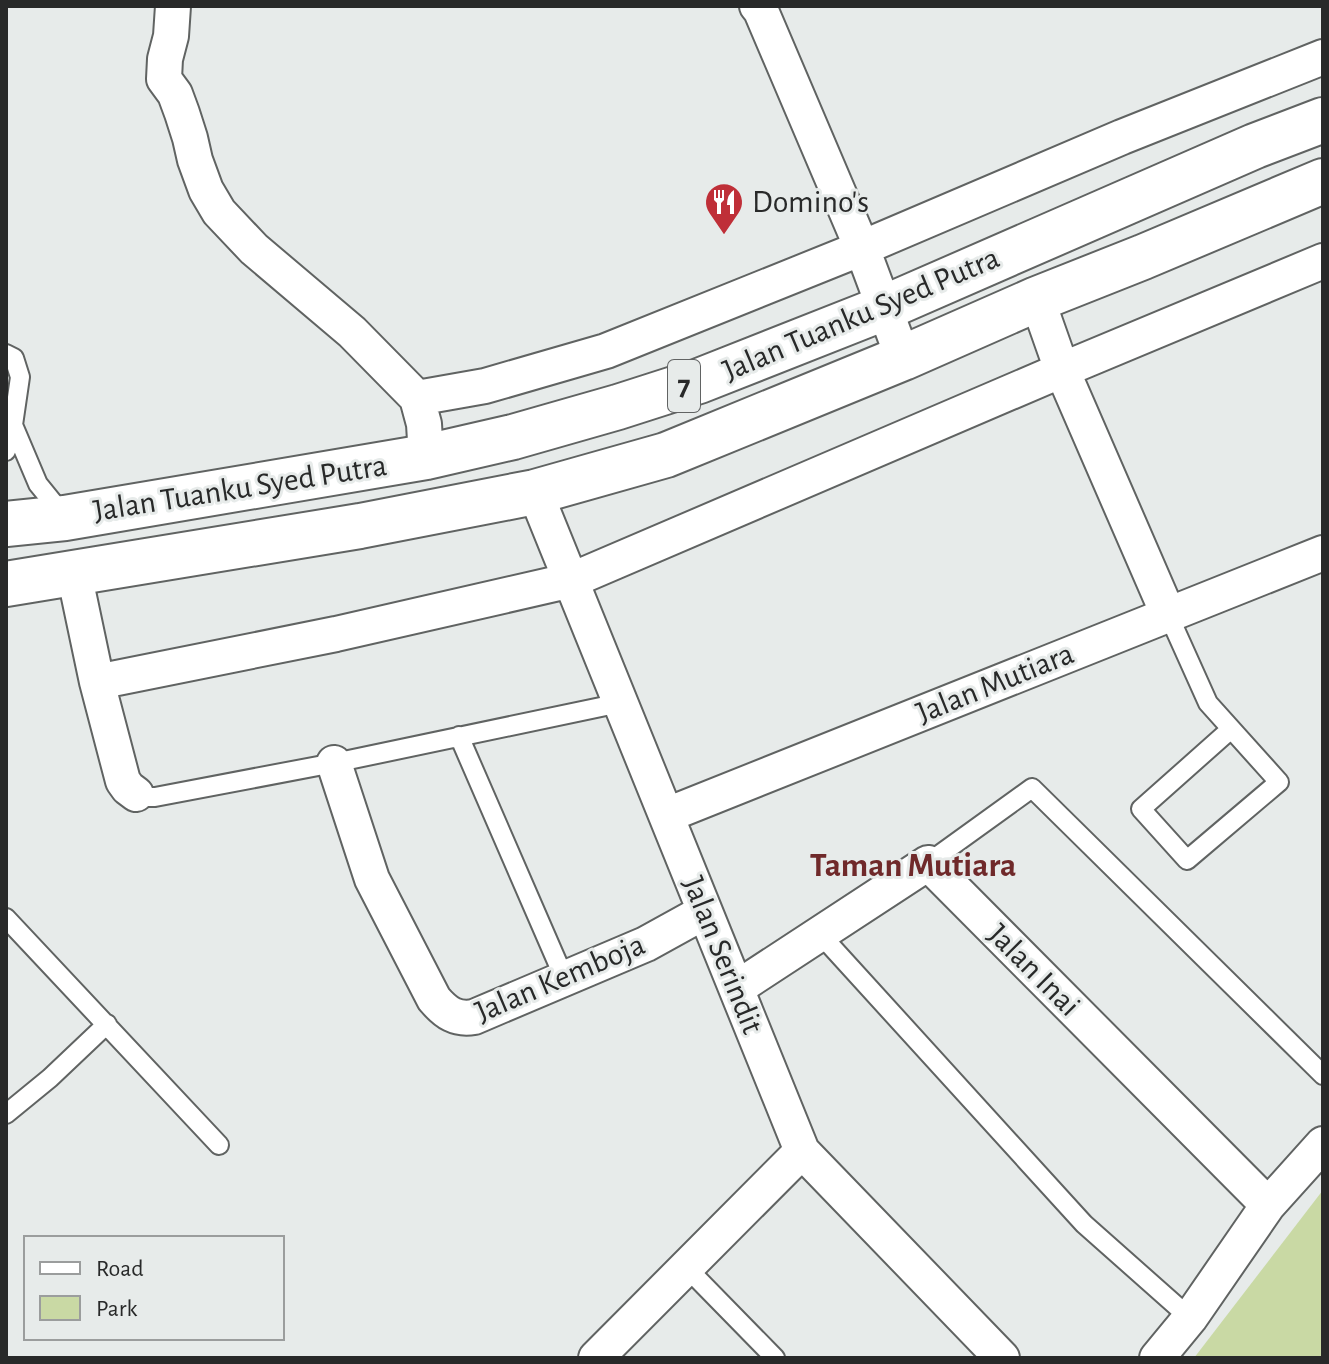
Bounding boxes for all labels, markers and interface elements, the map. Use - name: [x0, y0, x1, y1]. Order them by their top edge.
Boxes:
- restaurant icon: Domino's: [703, 181, 745, 236]
- place label: Domino's: [752, 186, 869, 218]
- street label: Jalan Tuanku Syed Putra: [718, 241, 1004, 387]
- road number: 7: [668, 360, 700, 412]
- street label: Jalan Tuanku Syed Putra: [91, 449, 389, 527]
- street label: Jalan Mutiara: [912, 637, 1078, 729]
- district label: Taman Mutiara: [810, 849, 1016, 883]
- street label: Jalan Serindit: [677, 872, 769, 1038]
- street label: Jalan Inai: [982, 918, 1086, 1022]
- street label: Jalan Kemboja: [471, 928, 649, 1028]
- legend: [24, 1236, 284, 1340]
- text: Road: [96, 1257, 144, 1281]
- text: Park: [96, 1297, 137, 1321]

